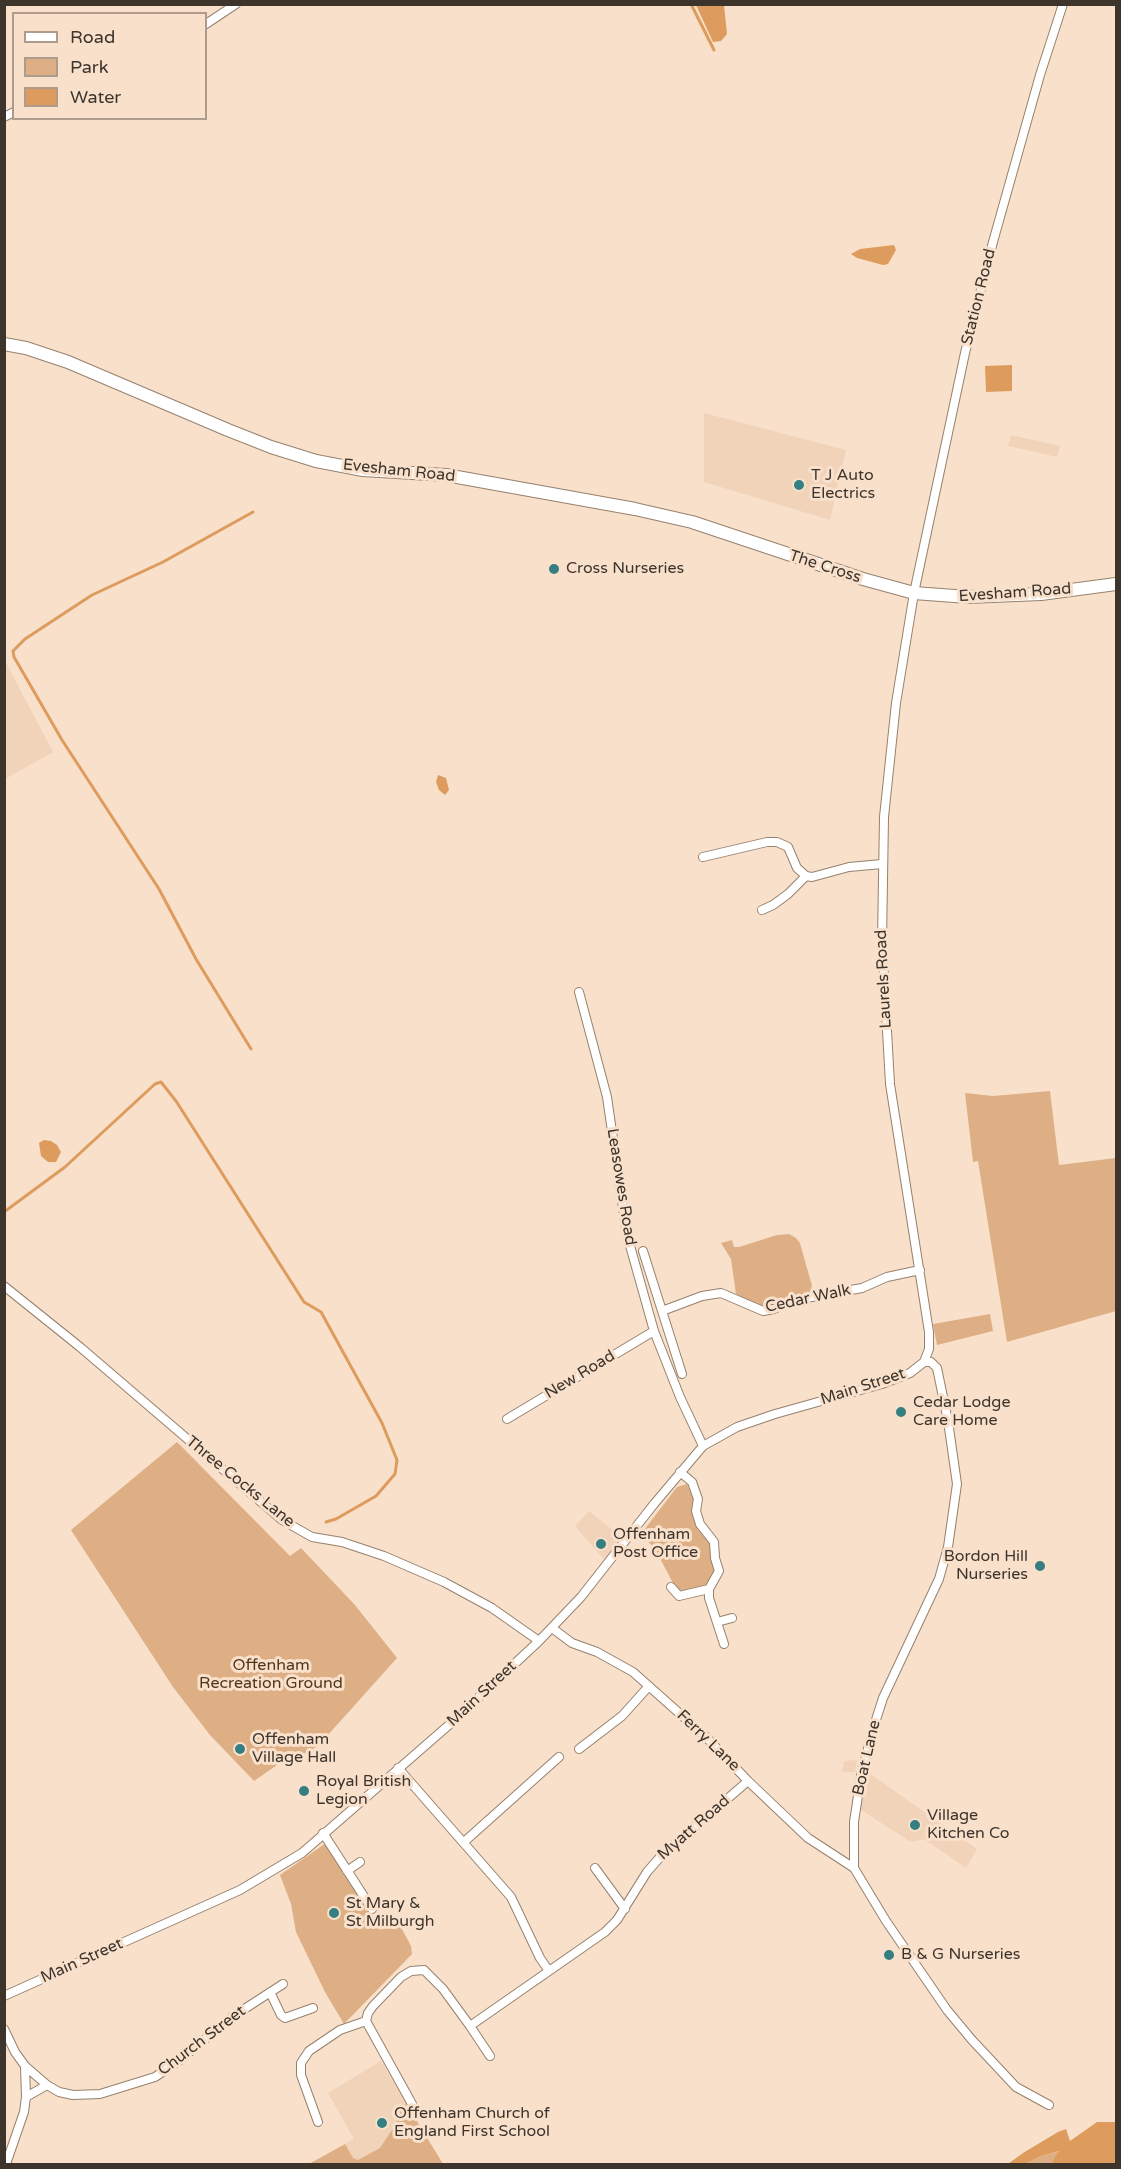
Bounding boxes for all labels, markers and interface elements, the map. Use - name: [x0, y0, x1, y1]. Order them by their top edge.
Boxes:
- legend: [12, 12, 207, 120]
- text: Road: [70, 26, 115, 48]
- text: Park: [70, 56, 108, 78]
- text: Water: [70, 86, 121, 108]
- street label: Station Road: [958, 247, 1000, 347]
- street label: Evesham Road: [342, 456, 456, 486]
- place label: T J Auto Electrics: [811, 466, 875, 504]
- marker: T J Auto Electrics: [792, 478, 806, 492]
- street label: The Cross: [787, 546, 863, 588]
- place label: Cross Nurseries: [566, 559, 684, 579]
- marker: Cross Nurseries: [547, 562, 561, 576]
- street label: Evesham Road: [958, 579, 1072, 607]
- street label: Laurels Road: [872, 929, 896, 1029]
- street label: Leasowes Road: [602, 1127, 640, 1247]
- street label: Cedar Walk: [764, 1281, 852, 1317]
- street label: New Road: [541, 1347, 619, 1403]
- street label: Main Street: [818, 1364, 908, 1410]
- place label: Cedar Lodge Care Home: [913, 1393, 1010, 1431]
- marker: Cedar Lodge Care Home: [894, 1405, 908, 1419]
- street label: Three Cocks Lane: [182, 1432, 298, 1532]
- place label: Offenham Post Office: [613, 1525, 698, 1563]
- marker: Offenham Post Office: [594, 1537, 608, 1551]
- place label: Bordon Hill Nurseries: [944, 1547, 1028, 1585]
- marker: Bordon Hill Nurseries: [1033, 1559, 1047, 1573]
- park label: Offenham Recreation Ground: [199, 1656, 343, 1694]
- street label: Main Street: [443, 1657, 521, 1731]
- street label: Ferry Lane: [673, 1706, 743, 1776]
- street label: Boat Lane: [849, 1718, 885, 1798]
- place label: Offenham Village Hall: [252, 1730, 336, 1768]
- marker: Offenham Village Hall: [233, 1742, 247, 1756]
- place label: Royal British Legion: [316, 1772, 411, 1810]
- marker: Royal British Legion: [297, 1784, 311, 1798]
- street label: Myatt Road: [654, 1791, 734, 1865]
- place label: Village Kitchen Co: [927, 1806, 1010, 1844]
- marker: Village Kitchen Co: [908, 1818, 922, 1832]
- place label: St Mary & St Milburgh: [346, 1894, 435, 1932]
- marker: St Mary & St Milburgh: [327, 1906, 341, 1920]
- street label: Main Street: [38, 1934, 126, 1988]
- place label: B & G Nurseries: [901, 1945, 1020, 1965]
- marker: B & G Nurseries: [882, 1948, 896, 1962]
- street label: Church Street: [154, 2002, 250, 2080]
- place label: Offenham Church of England First School: [394, 2104, 550, 2142]
- marker: Offenham Church of England First School: [375, 2116, 389, 2130]

